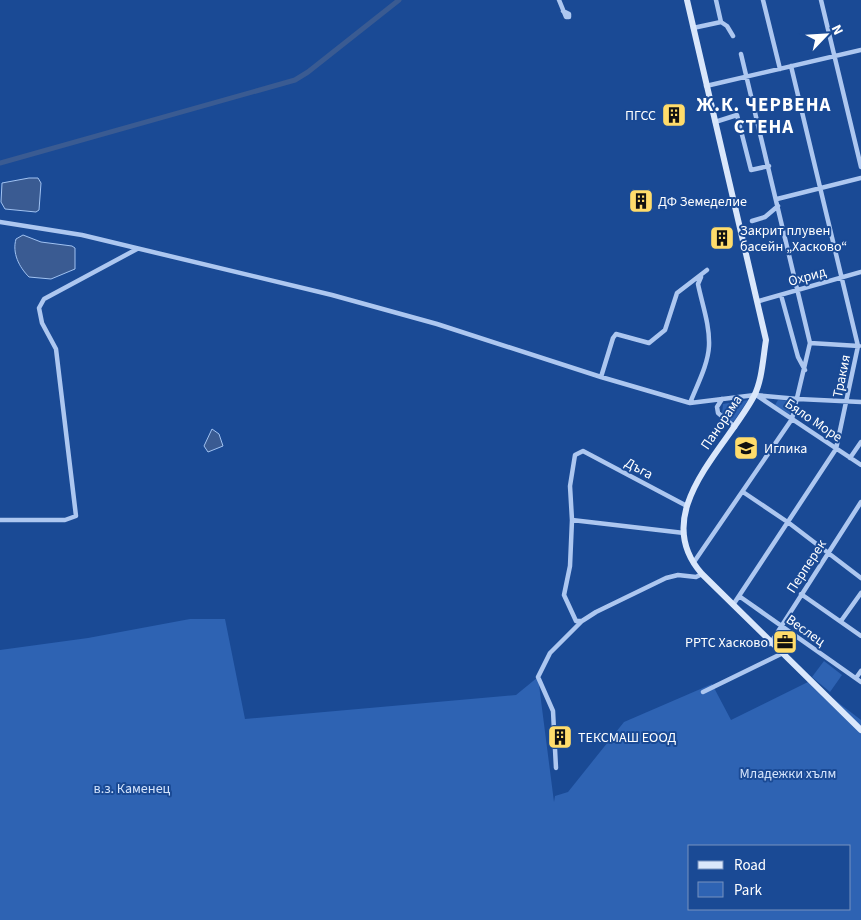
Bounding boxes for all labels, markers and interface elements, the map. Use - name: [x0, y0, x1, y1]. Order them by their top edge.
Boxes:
- north arrow: [801, 10, 851, 60]
- text: N: [826, 21, 848, 38]
- district label: Ж.К. ЧЕРВЕНА СТЕНА: [697, 92, 831, 141]
- building icon: ПГСС: [661, 102, 687, 128]
- place label: ПГСС: [625, 106, 656, 126]
- building icon: ДФ Земеделие: [628, 188, 654, 214]
- place label: ДФ Земеделие: [658, 192, 747, 212]
- place label: Закрит плувен басейн „Хасково“: [740, 221, 847, 257]
- building icon: Закрит плувен басейн „Хасково“: [709, 225, 735, 251]
- street label: Охрид: [786, 262, 829, 292]
- street label: Тракия: [828, 353, 856, 399]
- street label: Панорама: [696, 391, 747, 454]
- street label: Бяло Море: [781, 394, 846, 447]
- school or university icon: Иглика: [733, 435, 759, 461]
- place label: Иглика: [764, 439, 807, 459]
- street label: Дъга: [621, 453, 656, 485]
- street label: Перперек: [782, 536, 832, 597]
- street label: Веслец: [782, 610, 829, 652]
- office icon: РРТС Хасково: [772, 629, 798, 655]
- place label: РРТС Хасково: [685, 633, 768, 653]
- building icon: ТЕКСМАШ ЕООД: [547, 724, 573, 750]
- place label: ТЕКСМАШ ЕООД: [578, 728, 676, 748]
- park label: Младежки хълм: [740, 764, 836, 784]
- park label: в.з. Каменец: [94, 779, 171, 799]
- legend: [688, 845, 851, 910]
- text: Road: [734, 855, 766, 876]
- text: Park: [734, 880, 763, 901]

